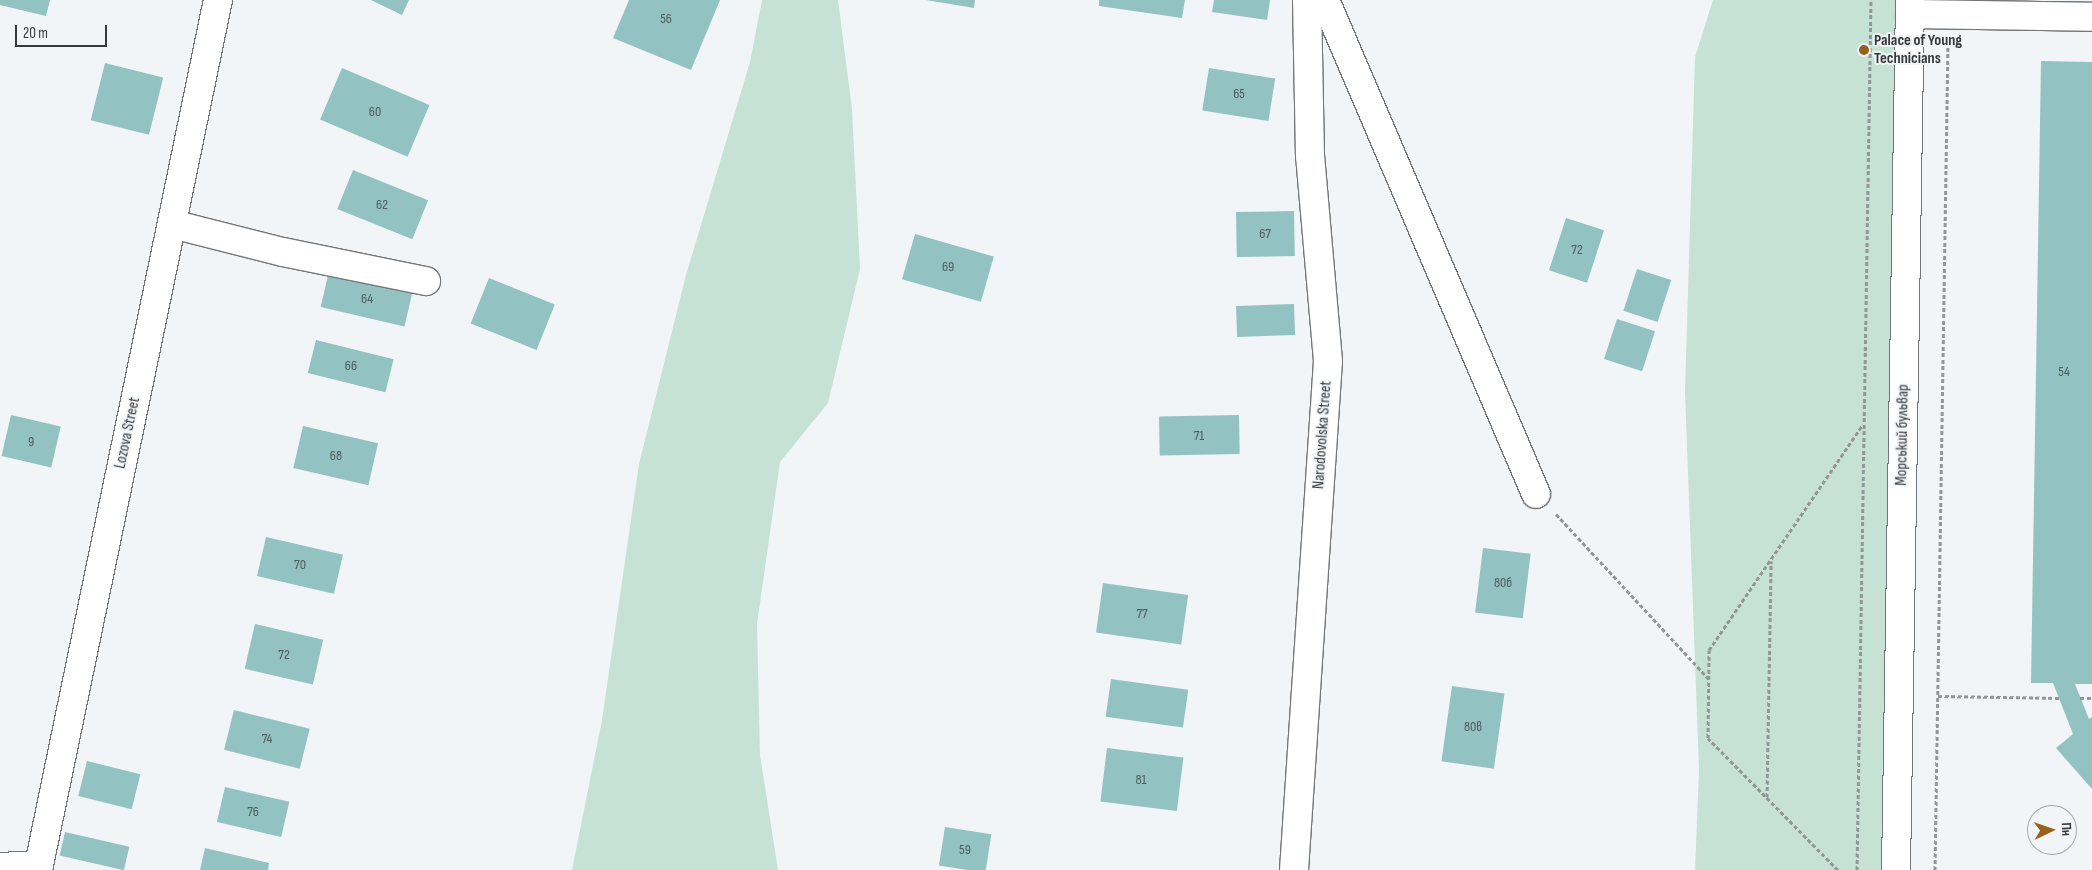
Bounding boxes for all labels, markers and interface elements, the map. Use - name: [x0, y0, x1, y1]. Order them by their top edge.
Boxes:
- house number: 56: [660, 11, 672, 27]
- scale bar: [18, 15, 110, 47]
- text: 20 m: [23, 24, 48, 43]
- place label: Palace of Young Technicians: [1874, 31, 1962, 69]
- marker: Palace of Young Technicians: [1858, 44, 1870, 56]
- house number: 65: [1233, 86, 1245, 102]
- house number: 60: [369, 104, 381, 120]
- house number: 62: [376, 197, 388, 213]
- house number: 67: [1259, 226, 1271, 242]
- house number: 72: [1571, 242, 1583, 258]
- house number: 69: [942, 259, 954, 275]
- house number: 64: [361, 291, 373, 307]
- house number: 66: [345, 358, 357, 374]
- house number: 54: [2058, 364, 2070, 380]
- street label: Narodovolska Street: [1310, 380, 1336, 490]
- street label: Морський бульвар: [1893, 384, 1913, 486]
- street label: Lozova Street: [111, 395, 145, 471]
- house number: 71: [1194, 428, 1204, 444]
- house number: 9: [28, 434, 34, 450]
- house number: 68: [330, 448, 342, 464]
- house number: 70: [294, 557, 306, 573]
- house number: 80б: [1494, 575, 1512, 591]
- house number: 77: [1136, 606, 1148, 622]
- house number: 72: [278, 647, 290, 663]
- house number: 80в: [1464, 719, 1482, 735]
- house number: 74: [262, 731, 272, 747]
- house number: 81: [1135, 772, 1147, 788]
- house number: 76: [247, 804, 259, 820]
- north arrow: [2027, 805, 2077, 855]
- text: Пн: [2058, 822, 2075, 836]
- house number: 59: [959, 842, 971, 858]

